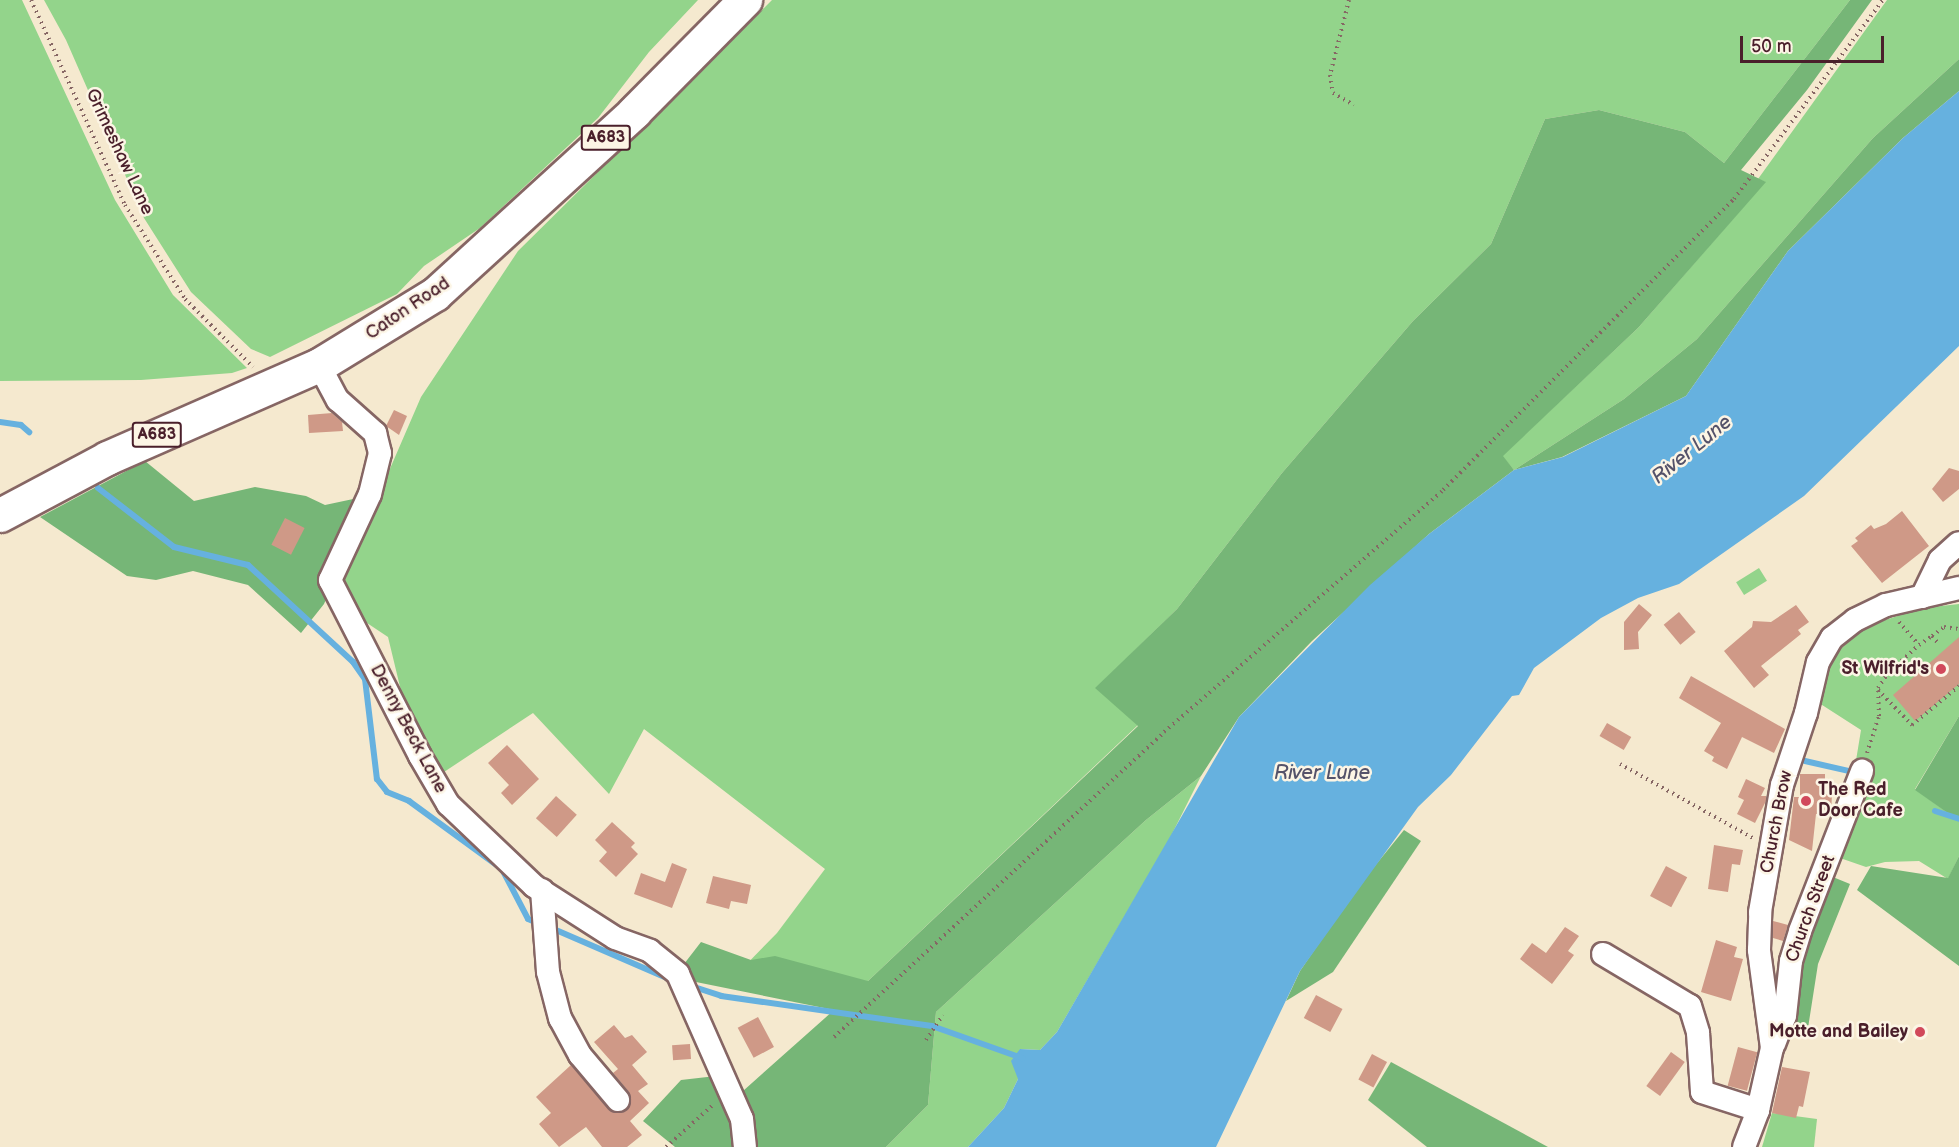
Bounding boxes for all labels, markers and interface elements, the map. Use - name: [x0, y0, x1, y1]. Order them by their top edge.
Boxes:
- scale bar: [1743, 24, 1887, 62]
- text: 50 m: [1751, 36, 1792, 57]
- street label: Grimeshaw Lane: [80, 86, 158, 218]
- road number: A683: [580, 125, 632, 151]
- street label: Caton Road: [362, 273, 454, 345]
- water label: River Lune: [1647, 410, 1737, 490]
- road number: A683: [132, 422, 182, 448]
- place label: St Wilfrid's: [1841, 658, 1929, 680]
- street label: Denny Beck Lane: [365, 660, 451, 798]
- marker: St Wilfrid's: [1934, 662, 1948, 676]
- water label: River Lune: [1274, 761, 1370, 785]
- street label: Church Brow: [1756, 769, 1798, 875]
- place label: The Red Door Cafe: [1818, 780, 1903, 822]
- marker: The Red Door Cafe: [1799, 794, 1813, 808]
- street label: Church Street: [1782, 852, 1840, 966]
- place label: Motte and Bailey: [1769, 1021, 1908, 1043]
- marker: Motte and Bailey: [1913, 1025, 1927, 1039]

